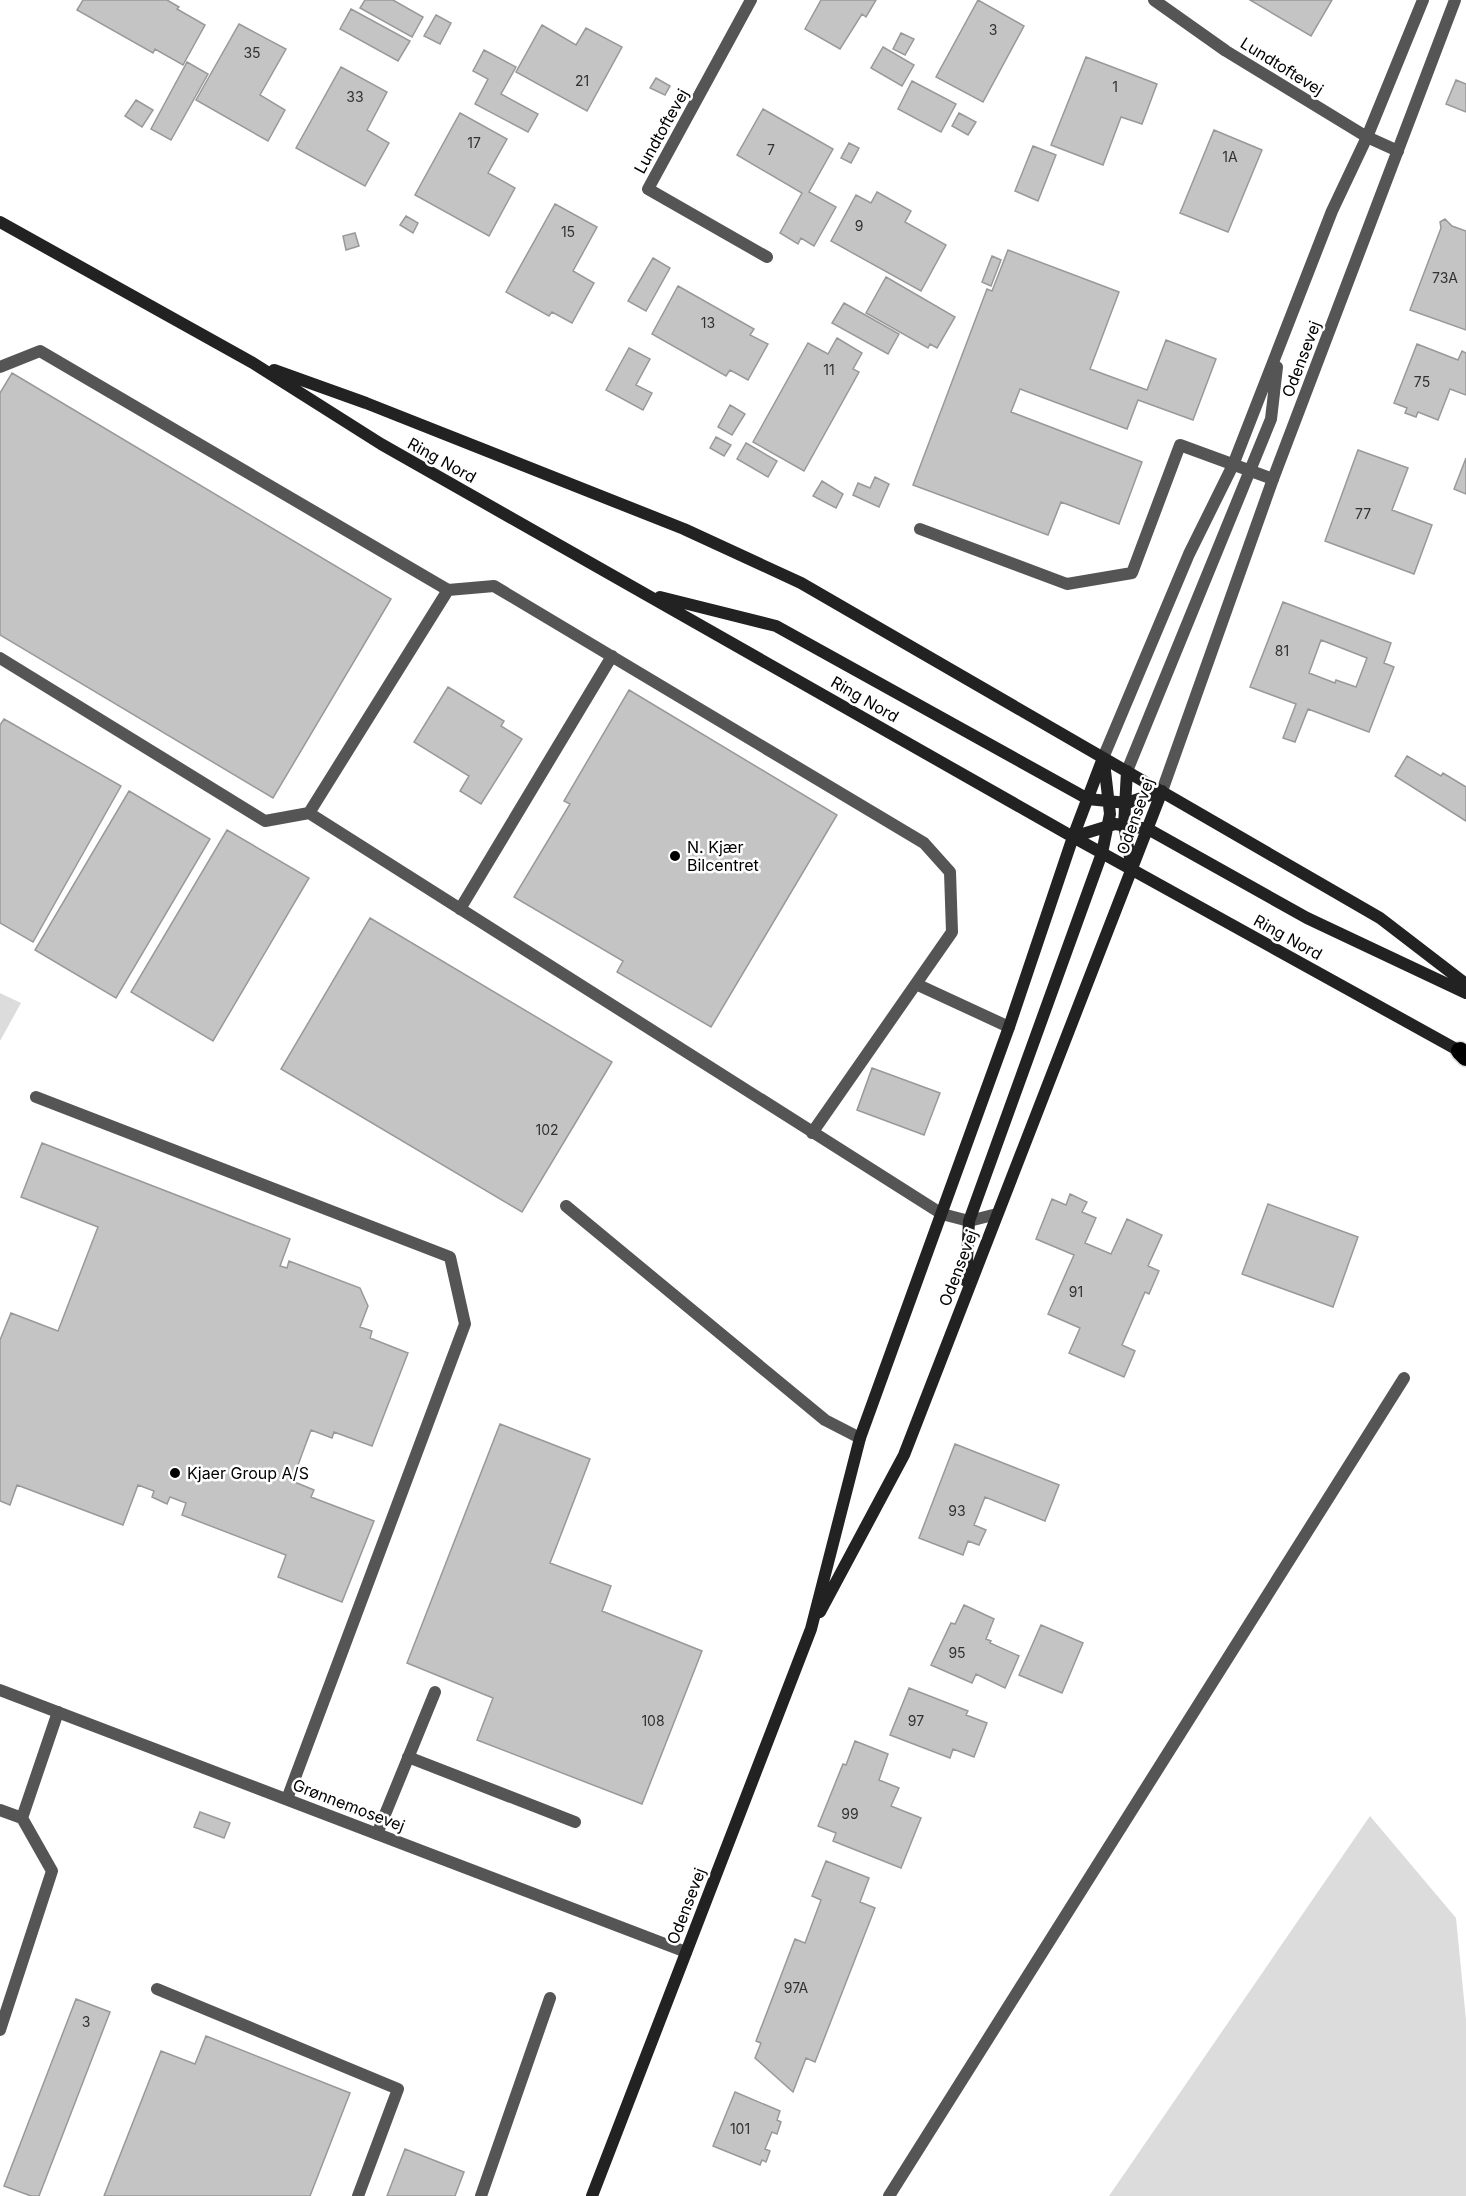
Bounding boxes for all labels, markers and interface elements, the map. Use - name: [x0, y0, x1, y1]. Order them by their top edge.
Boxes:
- house number: 3: [989, 21, 997, 38]
- street label: Lundtoftevej: [1237, 33, 1327, 99]
- house number: 35: [243, 44, 261, 61]
- house number: 21: [575, 72, 589, 89]
- house number: 1: [1112, 78, 1118, 95]
- street label: Lundtoftevej: [629, 85, 693, 177]
- house number: 33: [346, 88, 364, 105]
- house number: 17: [467, 134, 481, 151]
- house number: 7: [767, 141, 775, 158]
- house number: 1A: [1222, 148, 1238, 165]
- house number: 9: [855, 217, 863, 234]
- house number: 15: [561, 223, 575, 240]
- house number: 73A: [1432, 269, 1458, 286]
- house number: 13: [701, 314, 715, 331]
- street label: Odensevej: [1277, 318, 1325, 400]
- house number: 11: [823, 361, 835, 378]
- house number: 75: [1414, 373, 1430, 390]
- street label: Ring Nord: [404, 433, 480, 487]
- house number: 77: [1355, 505, 1371, 522]
- house number: 81: [1275, 642, 1289, 659]
- street label: Ring Nord: [827, 672, 903, 726]
- street label: Odensevej: [1112, 775, 1158, 857]
- place label: N. Kjær Bilcentret: [687, 837, 759, 875]
- marker: N. Kjær Bilcentret: [668, 849, 682, 863]
- street label: Ring Nord: [1250, 910, 1326, 964]
- house number: 102: [535, 1121, 559, 1138]
- street label: Odensevej: [934, 1227, 982, 1309]
- house number: 91: [1069, 1283, 1083, 1300]
- place label: Kjaer Group A/S: [187, 1463, 309, 1483]
- marker: Kjaer Group A/S: [168, 1466, 182, 1480]
- house number: 93: [948, 1502, 966, 1519]
- house number: 95: [948, 1644, 966, 1661]
- house number: 108: [641, 1712, 665, 1729]
- house number: 97: [908, 1712, 924, 1729]
- street label: Grønnemosevej: [290, 1774, 408, 1836]
- house number: 99: [841, 1805, 859, 1822]
- street label: Odensevej: [662, 1865, 710, 1947]
- house number: 97A: [784, 1979, 809, 1996]
- house number: 3: [82, 2013, 90, 2030]
- house number: 101: [730, 2120, 750, 2137]

